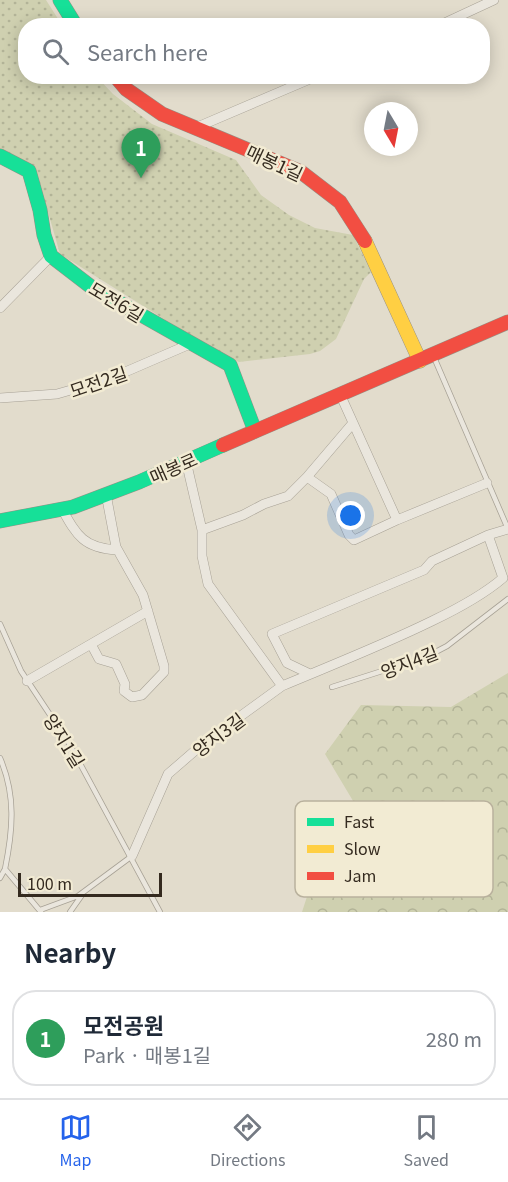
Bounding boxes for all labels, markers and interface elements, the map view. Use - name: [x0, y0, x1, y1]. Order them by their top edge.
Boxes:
- search box: [18, 18, 490, 84]
- icon: search: [39, 35, 72, 68]
- text: Search here: [87, 35, 208, 67]
- north arrow: [364, 102, 418, 156]
- pin: 1: [122, 128, 160, 178]
- street label: 매봉1길: [242, 138, 308, 186]
- street label: 모전6길: [85, 274, 149, 328]
- street label: 모전2길: [66, 359, 130, 403]
- street label: 매봉로: [145, 445, 201, 489]
- your location: [336, 501, 365, 530]
- street label: 양지4길: [376, 638, 442, 684]
- street label: 양지3길: [186, 706, 250, 762]
- street label: 양지1길: [38, 708, 92, 772]
- legend: [295, 801, 493, 897]
- text: Fast: [344, 809, 374, 833]
- text: Slow: [344, 836, 381, 860]
- text: Jam: [344, 863, 376, 887]
- scale bar: [18, 870, 162, 898]
- text: 100 m: [27, 871, 72, 895]
- text: Nearby: [24, 933, 116, 970]
- text: 모전공원: [83, 1008, 164, 1040]
- text: 1: [40, 1024, 51, 1053]
- text: 280 m: [426, 1024, 482, 1053]
- text: Park · 매봉1길: [83, 1040, 211, 1069]
- tab: Map: [59, 1111, 92, 1171]
- tab: Directions: [210, 1111, 286, 1171]
- tab: Saved: [403, 1111, 449, 1171]

